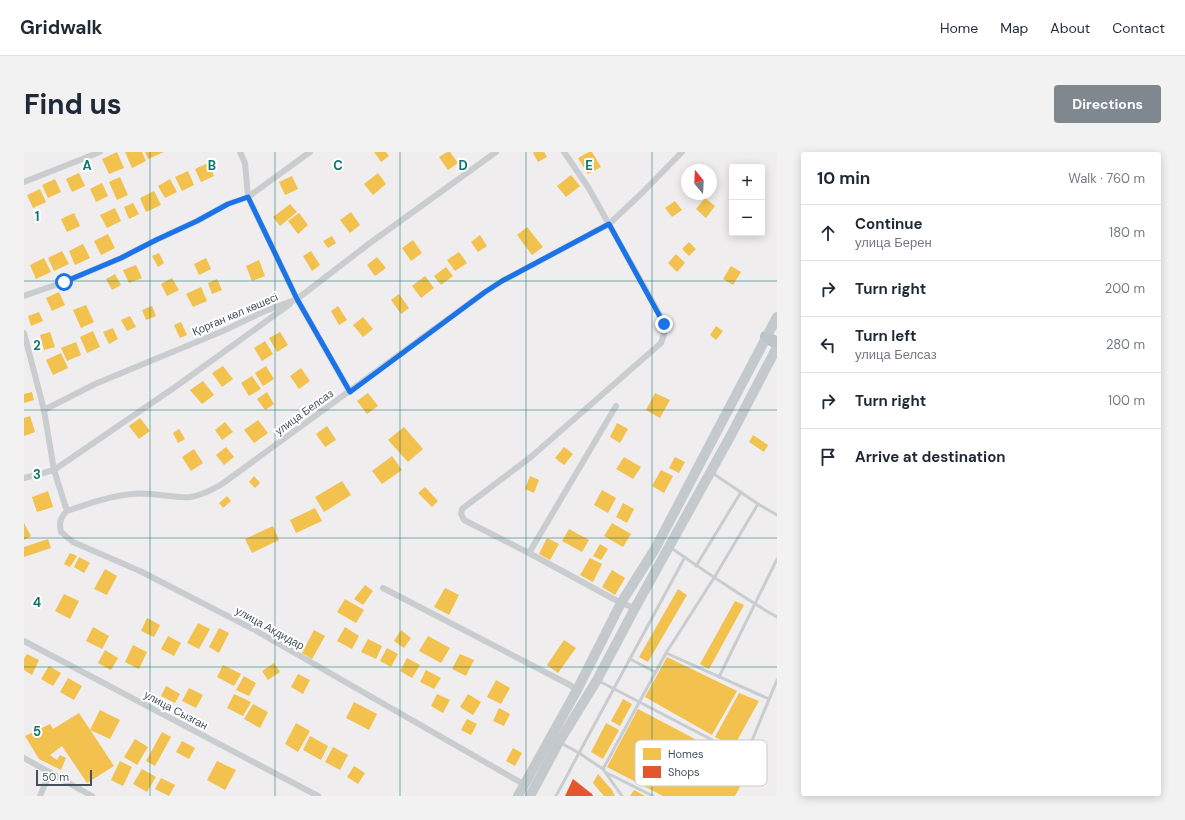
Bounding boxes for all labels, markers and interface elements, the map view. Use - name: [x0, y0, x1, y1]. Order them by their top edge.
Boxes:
- text: Gridwalk: [20, 15, 102, 40]
- text: Home: [940, 19, 978, 37]
- text: Map: [1000, 19, 1028, 37]
- text: About: [1050, 19, 1090, 37]
- text: Contact: [1112, 19, 1165, 37]
- button: Directions: [1054, 85, 1161, 123]
- text: Find us: [24, 86, 122, 123]
- text: A: [82, 157, 92, 174]
- text: B: [208, 157, 216, 174]
- text: C: [333, 157, 343, 174]
- text: D: [458, 157, 468, 174]
- text: E: [585, 157, 593, 174]
- north arrow: [681, 164, 717, 200]
- map controls: [729, 164, 765, 236]
- button: +: [729, 164, 765, 200]
- text: 10 min: [817, 167, 870, 189]
- text: Walk · 760 m: [1068, 170, 1145, 187]
- button: −: [729, 200, 765, 236]
- text: 1: [35, 208, 39, 225]
- text: Continue: [855, 214, 923, 234]
- icon: ahead: [817, 222, 839, 244]
- text: 180 m: [1109, 224, 1145, 241]
- text: улица Берен: [855, 234, 932, 251]
- route start: [55, 273, 73, 291]
- icon: right: [817, 278, 839, 300]
- text: Turn right: [855, 279, 926, 299]
- text: 200 m: [1105, 280, 1145, 297]
- street label: Қорған көл көшесі: [190, 290, 280, 338]
- route end: [655, 315, 673, 333]
- text: Turn left: [855, 326, 916, 346]
- icon: left: [817, 334, 839, 356]
- text: 280 m: [1106, 336, 1145, 353]
- text: 2: [33, 337, 41, 354]
- text: улица Белсаз: [855, 346, 937, 363]
- street label: улица Белсаз: [272, 386, 336, 438]
- icon: right: [817, 390, 839, 412]
- text: Turn right: [855, 391, 926, 411]
- text: 100 m: [1108, 392, 1145, 409]
- icon: arrive: [817, 446, 839, 468]
- text: Arrive at destination: [855, 447, 1006, 467]
- text: 3: [33, 466, 41, 483]
- text: 4: [33, 594, 41, 611]
- street label: улица Акдидар: [233, 603, 307, 653]
- street label: улица Сызган: [142, 687, 210, 733]
- text: 5: [33, 723, 41, 740]
- legend: [635, 740, 767, 786]
- text: Homes: [668, 747, 704, 761]
- text: Shops: [668, 765, 700, 779]
- scale bar: [36, 768, 92, 787]
- text: 50 m: [42, 770, 69, 784]

